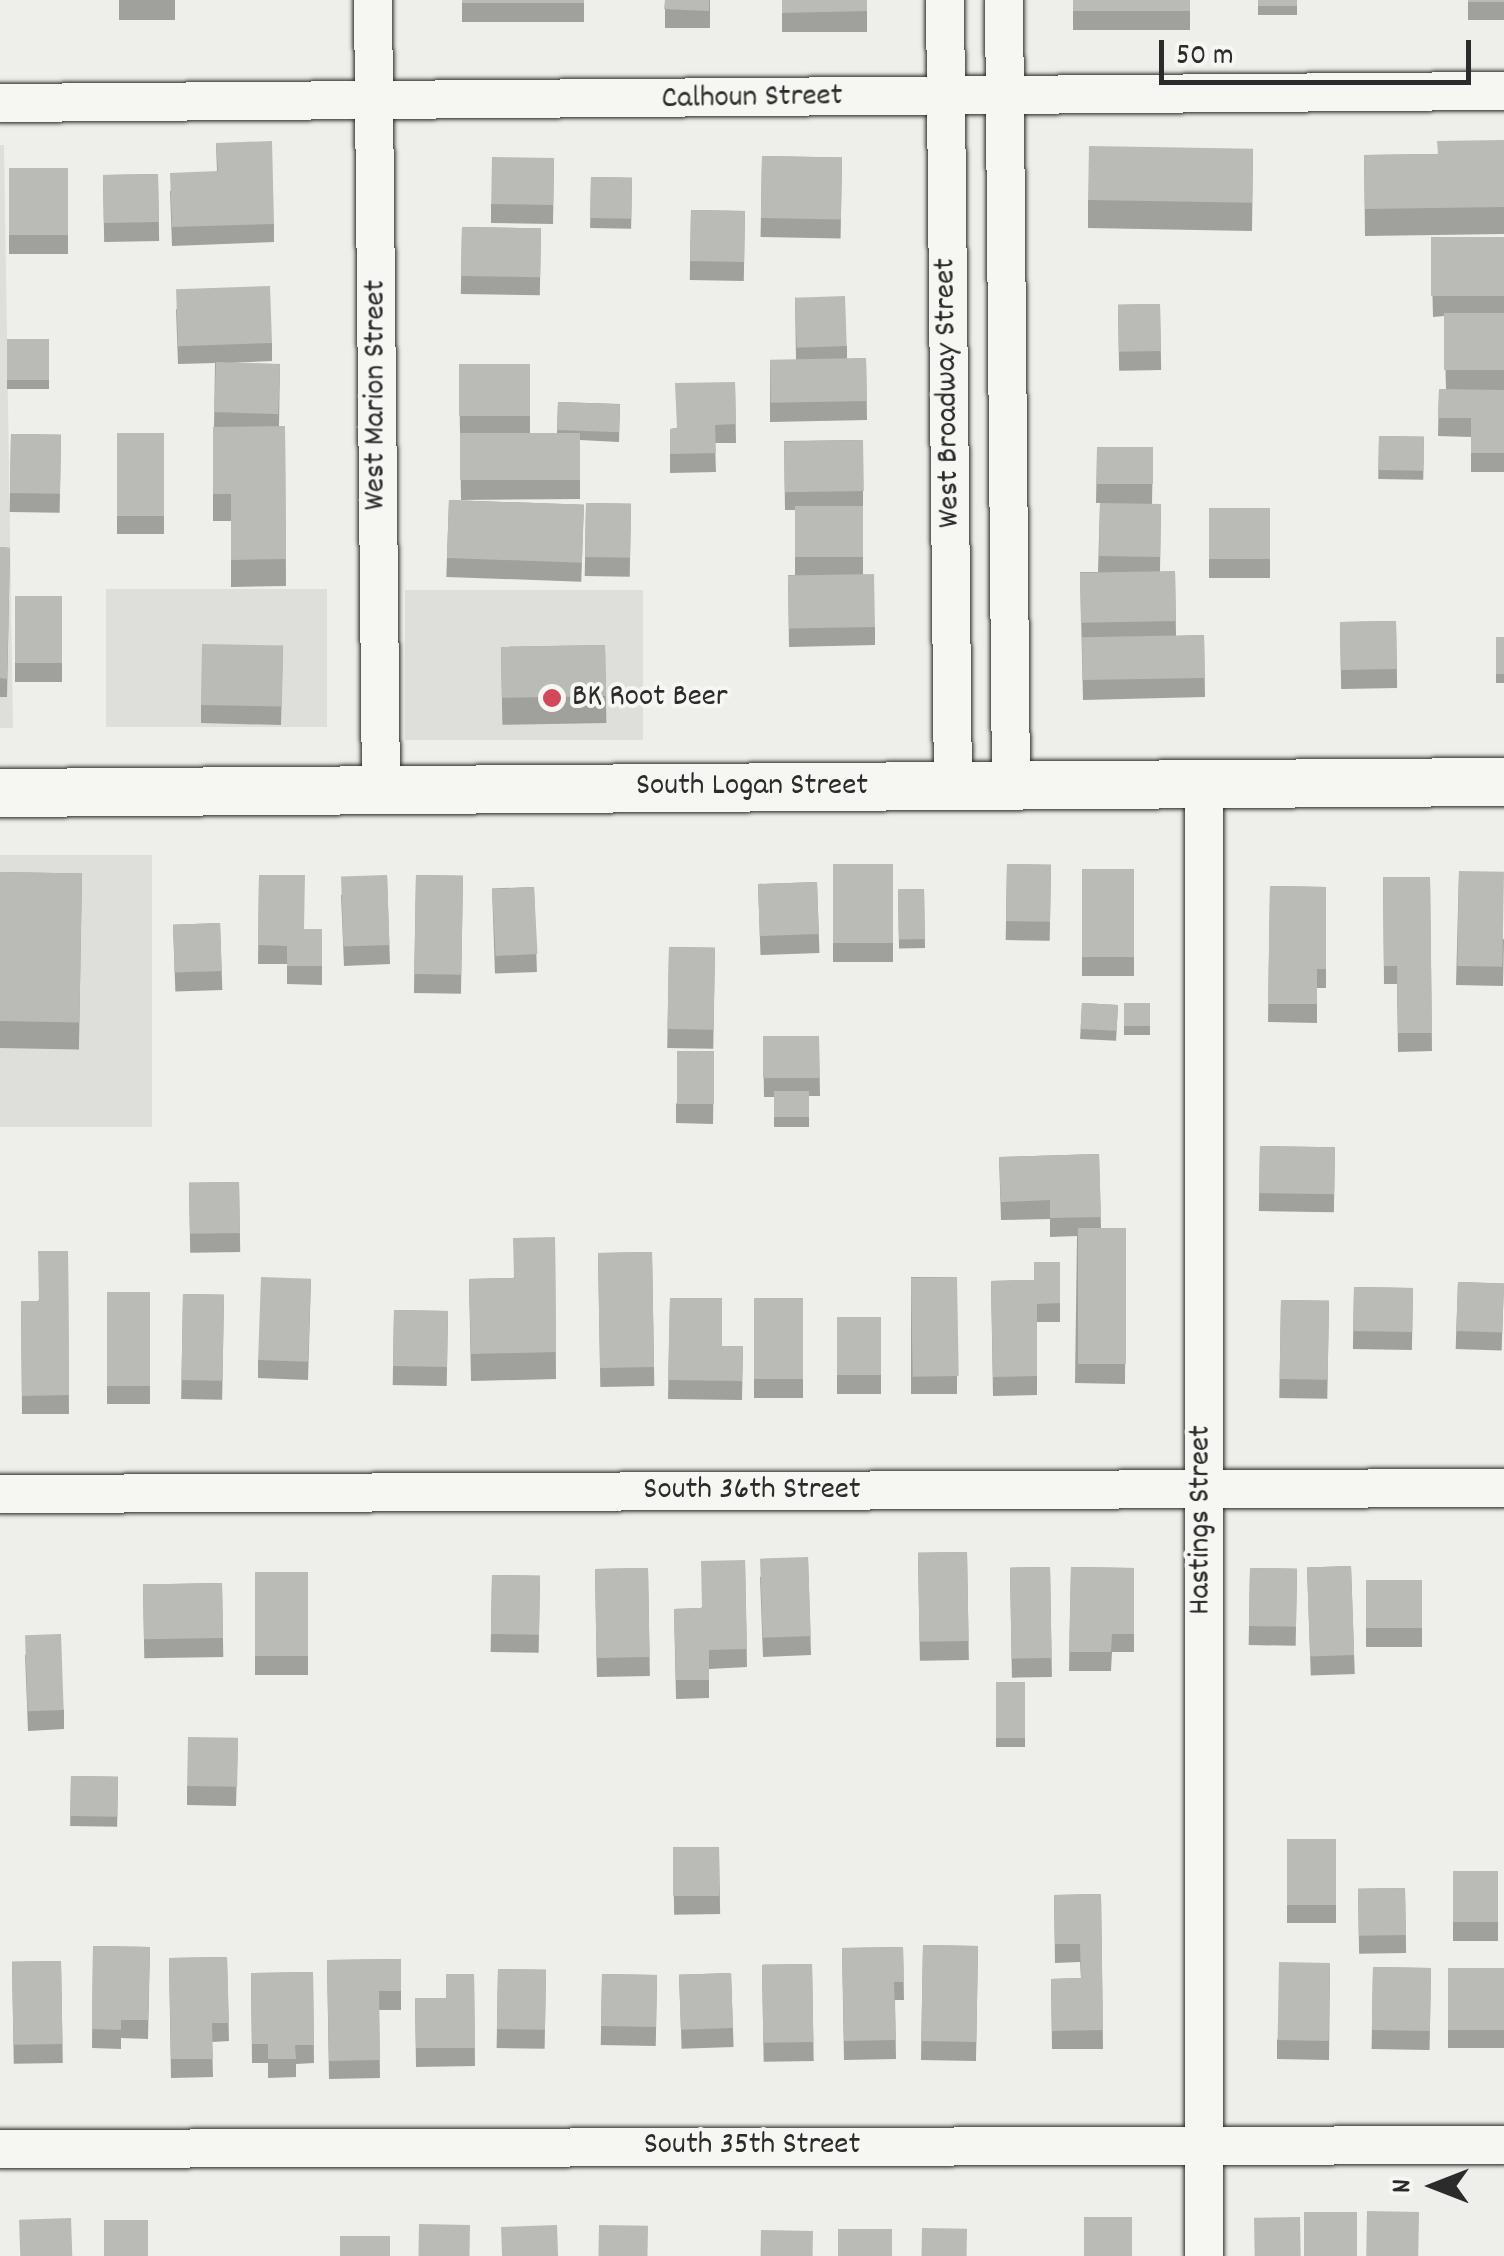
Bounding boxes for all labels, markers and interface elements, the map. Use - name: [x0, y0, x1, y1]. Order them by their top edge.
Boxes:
- scale bar: [1164, 20, 1476, 82]
- text: 50 m: [1176, 36, 1234, 79]
- street label: Calhoun Street: [661, 78, 843, 120]
- street label: West Broadway Street: [927, 258, 971, 528]
- street label: West Marion Street: [358, 280, 396, 510]
- place label: BK Root Beer: [572, 679, 728, 717]
- marker: BK Root Beer: [541, 687, 563, 709]
- street label: South Logan Street: [636, 768, 868, 806]
- street label: Hastings Street: [1183, 1425, 1221, 1615]
- street label: South 36th Street: [643, 1472, 861, 1510]
- street label: South 35th Street: [644, 2127, 860, 2165]
- north arrow: [1384, 2136, 1484, 2236]
- text: N: [1384, 2179, 1424, 2193]

